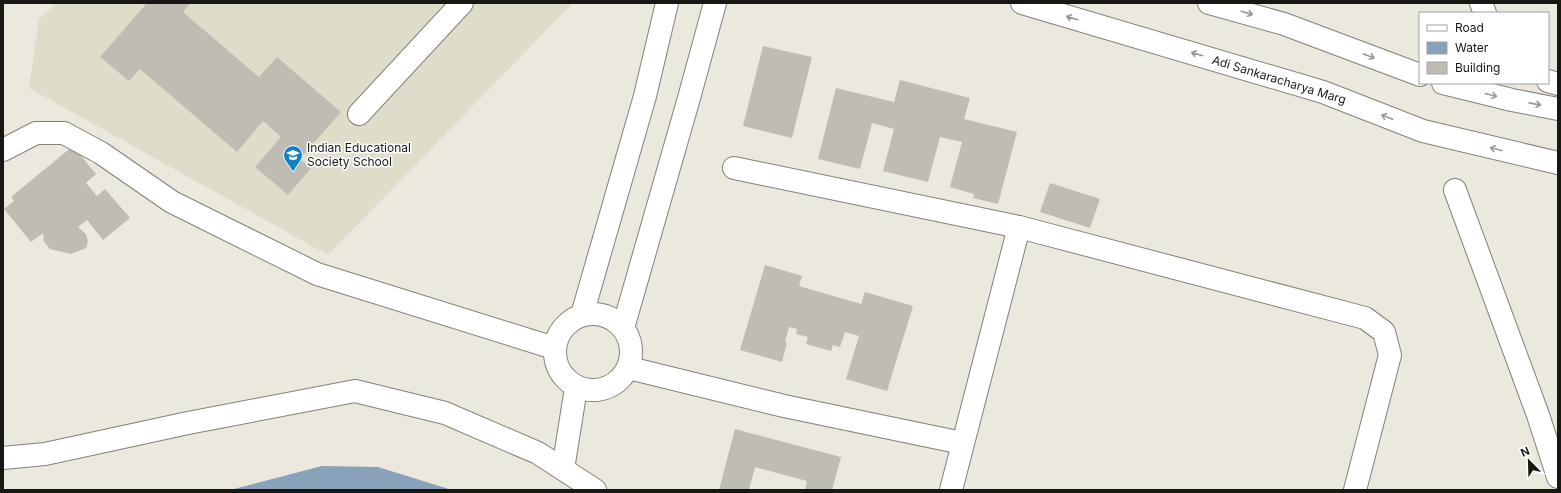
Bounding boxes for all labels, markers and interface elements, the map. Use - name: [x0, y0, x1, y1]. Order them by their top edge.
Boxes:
- one-way arrow: [1240, 10, 1253, 18]
- legend: [1419, 12, 1549, 84]
- one-way arrow: [1066, 14, 1079, 21]
- text: Road: [1455, 20, 1484, 35]
- text: Water: [1455, 40, 1489, 55]
- one-way arrow: [1190, 50, 1203, 57]
- street label: Adi Sankaracharya Marg: [1210, 52, 1348, 107]
- one-way arrow: [1363, 52, 1375, 60]
- text: Building: [1455, 60, 1500, 75]
- one-way arrow: [1484, 91, 1497, 99]
- one-way arrow: [1528, 101, 1541, 109]
- one-way arrow: [1381, 112, 1393, 120]
- place label: Indian Educational Society School: [307, 140, 411, 169]
- school or university icon: Indian Educational Society School: [282, 144, 304, 172]
- one-way arrow: [1490, 145, 1503, 153]
- north arrow: [1509, 441, 1549, 481]
- text: N: [1518, 444, 1532, 460]

